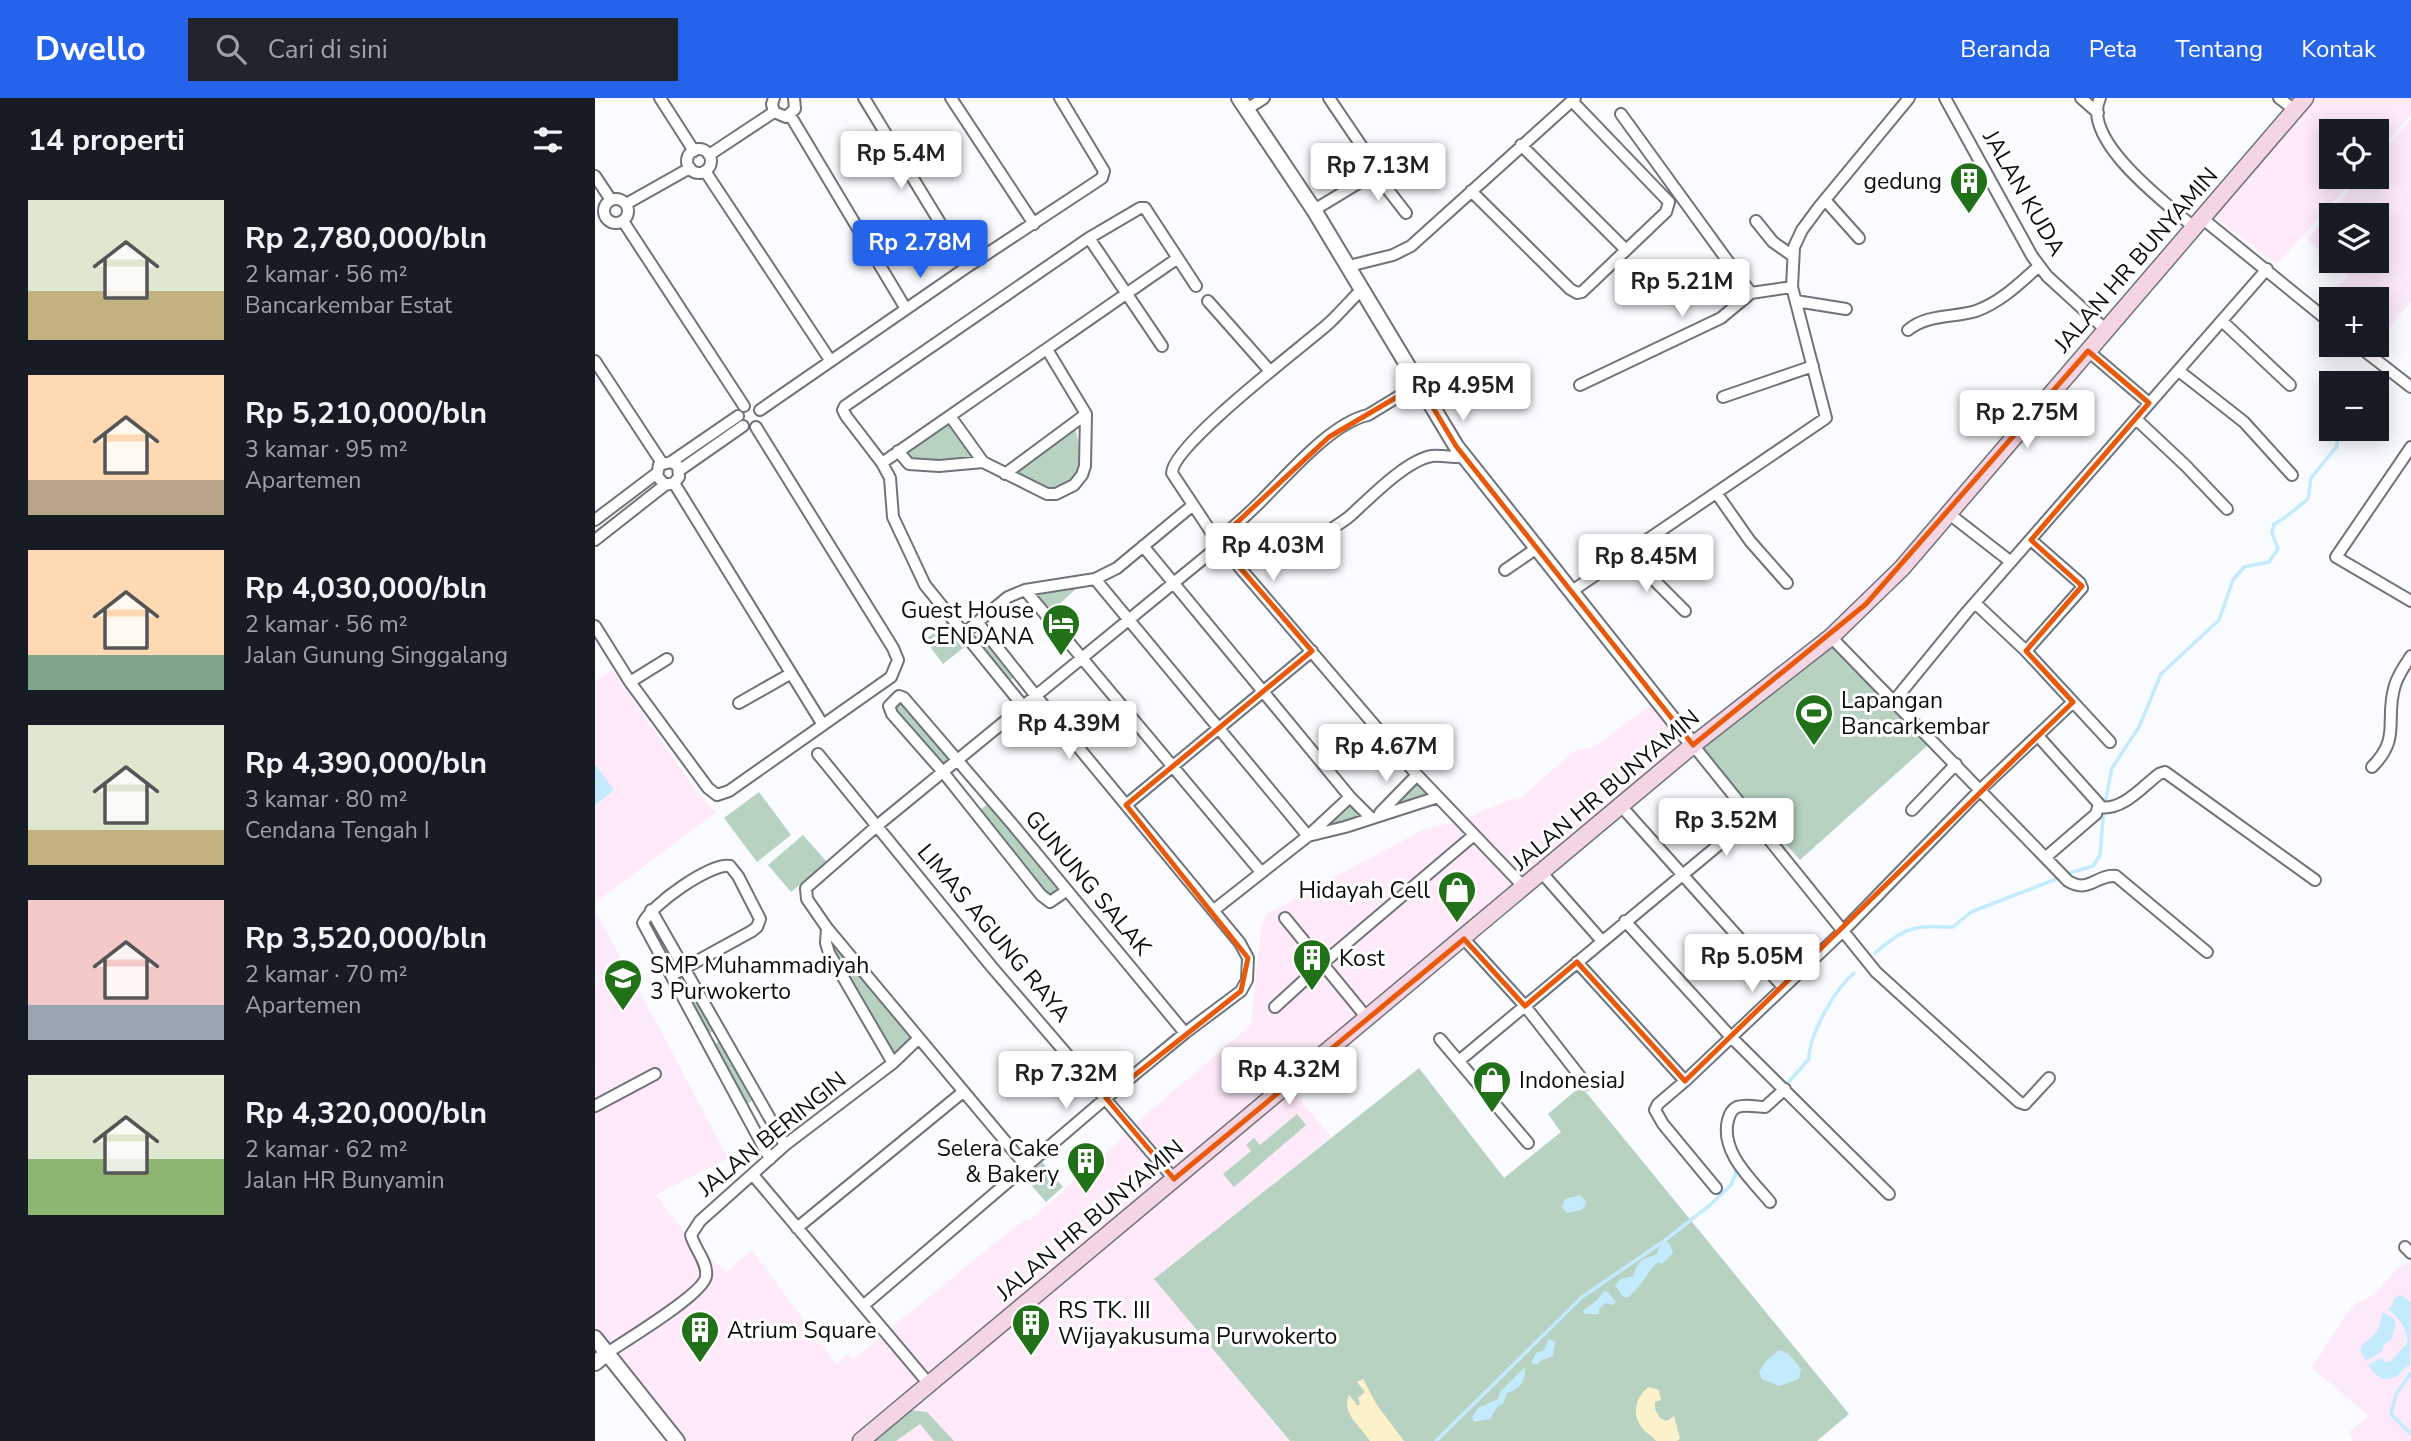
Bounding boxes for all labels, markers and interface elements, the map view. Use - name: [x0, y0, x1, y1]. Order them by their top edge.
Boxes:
- search box: [188, 18, 678, 81]
- text: Dwello: [35, 27, 146, 72]
- icon: search: [212, 30, 250, 68]
- text: Cari di sini: [268, 32, 388, 67]
- text: Beranda: [1960, 33, 2051, 65]
- text: Peta: [2089, 33, 2137, 65]
- text: Tentang: [2175, 33, 2263, 65]
- text: Kontak: [2301, 33, 2376, 65]
- map controls: [2319, 119, 2389, 441]
- button: locate: [2319, 119, 2389, 189]
- text: 14 properti: [28, 120, 185, 161]
- icon: filters: [529, 121, 567, 159]
- street label: JALAN KUDA: [1975, 124, 2073, 262]
- pin: Rp 5.4M: [836, 132, 966, 191]
- text: Rp 5.4M: [856, 138, 946, 169]
- pin: Rp 7.13M: [1306, 144, 1450, 203]
- text: Rp 7.13M: [1327, 150, 1429, 181]
- building icon: gedung: [1948, 160, 1990, 215]
- street label: JALAN HR BUNYAMIN: [2046, 161, 2225, 360]
- place label: gedung: [1863, 166, 1942, 197]
- button: layers: [2319, 203, 2389, 273]
- text: Rp 2,780,000/bln: [245, 218, 487, 259]
- pin: Rp 2.78M: [848, 220, 992, 280]
- text: Rp 2.78M: [869, 227, 971, 258]
- icon: home: [84, 228, 168, 312]
- text: 2 kamar · 56 m²: [245, 259, 407, 290]
- pin: Rp 5.21M: [1610, 260, 1754, 319]
- text: Rp 5.21M: [1631, 266, 1733, 297]
- button: +: [2319, 287, 2389, 357]
- text: Bancarkembar Estat: [245, 290, 452, 321]
- pin: Rp 4.95M: [1391, 364, 1535, 423]
- text: Rp 4.95M: [1412, 370, 1514, 401]
- button: −: [2319, 371, 2389, 441]
- pin: Rp 2.75M: [1955, 390, 2099, 450]
- text: Rp 5,210,000/bln: [245, 393, 487, 434]
- text: Rp 2.75M: [1976, 397, 2078, 428]
- icon: home: [84, 403, 168, 487]
- text: 3 kamar · 95 m²: [245, 434, 407, 465]
- text: Apartemen: [245, 465, 361, 496]
- pin: Rp 4.03M: [1201, 524, 1345, 583]
- text: Rp 4.03M: [1222, 530, 1324, 561]
- pin: Rp 8.45M: [1574, 534, 1718, 594]
- text: Rp 8.45M: [1595, 541, 1697, 572]
- text: Rp 4,030,000/bln: [245, 568, 487, 609]
- icon: home: [84, 578, 168, 662]
- place label: Guest House CENDANA: [901, 595, 1034, 652]
- hotel icon: Guest House CENDANA: [1040, 602, 1082, 657]
- text: 2 kamar · 56 m²: [245, 609, 407, 640]
- text: Jalan Gunung Singgalang: [245, 640, 508, 671]
- place label: Lapangan Bancarkembar: [1841, 685, 1991, 742]
- sports icon: Lapangan Bancarkembar: [1793, 692, 1835, 747]
- pin: Rp 4.39M: [997, 702, 1141, 761]
- street label: JALAN HR BUNYAMIN: [1505, 702, 1706, 878]
- text: Rp 4.39M: [1018, 708, 1120, 739]
- pin: Rp 4.67M: [1314, 724, 1458, 784]
- text: Rp 4.67M: [1335, 731, 1437, 762]
- text: Rp 4,390,000/bln: [245, 743, 487, 784]
- icon: home: [84, 753, 168, 837]
- text: 3 kamar · 80 m²: [245, 784, 407, 815]
- pin: Rp 3.52M: [1654, 798, 1798, 858]
- street label: GUNUNG SALAK: [1018, 804, 1158, 963]
- text: Rp 3.52M: [1675, 805, 1777, 836]
- text: Cendana Tengah I: [245, 815, 430, 846]
- street label: LIMAS AGUNG RAYA: [910, 837, 1078, 1029]
- shop icon: Hidayah Cell: [1436, 869, 1478, 924]
- place label: Hidayah Cell: [1298, 875, 1430, 906]
- text: Rp 3,520,000/bln: [245, 918, 487, 959]
- icon: home: [84, 928, 168, 1012]
- pin: Rp 5.05M: [1680, 934, 1824, 994]
- building icon: Kost: [1291, 937, 1333, 992]
- text: Rp 5.05M: [1701, 941, 1803, 972]
- place label: Kost: [1339, 943, 1386, 974]
- place label: SMP Muhammadiyah 3 Purwokerto: [650, 950, 869, 1007]
- school or university icon: SMP Muhammadiyah 3 Purwokerto: [602, 957, 644, 1012]
- text: 2 kamar · 70 m²: [245, 959, 407, 990]
- text: Apartemen: [245, 990, 361, 1021]
- pin: Rp 4.32M: [1217, 1048, 1361, 1107]
- pin: Rp 7.32M: [994, 1052, 1138, 1111]
- text: Rp 4.32M: [1238, 1054, 1340, 1085]
- text: Rp 7.32M: [1015, 1058, 1117, 1089]
- shop icon: IndonesiaJ: [1471, 1059, 1513, 1114]
- street label: JALAN BERINGIN: [690, 1064, 853, 1204]
- place label: IndonesiaJ: [1519, 1065, 1626, 1096]
- text: Rp 4,320,000/bln: [245, 1093, 487, 1134]
- icon: home: [84, 1103, 168, 1187]
- street label: JALAN HR BUNYAMIN: [989, 1132, 1190, 1308]
- place label: Selera Cake & Bakery: [937, 1133, 1059, 1190]
- text: 2 kamar · 62 m²: [245, 1134, 407, 1165]
- building icon: Selera Cake & Bakery: [1065, 1140, 1107, 1195]
- text: Jalan HR Bunyamin: [245, 1165, 445, 1196]
- place label: RS TK. III Wijayakusuma Purwokerto: [1058, 1295, 1337, 1352]
- building icon: RS TK. III Wijayakusuma Purwokerto: [1010, 1302, 1052, 1357]
- building icon: Atrium Square: [679, 1309, 721, 1364]
- place label: Atrium Square: [727, 1315, 877, 1346]

